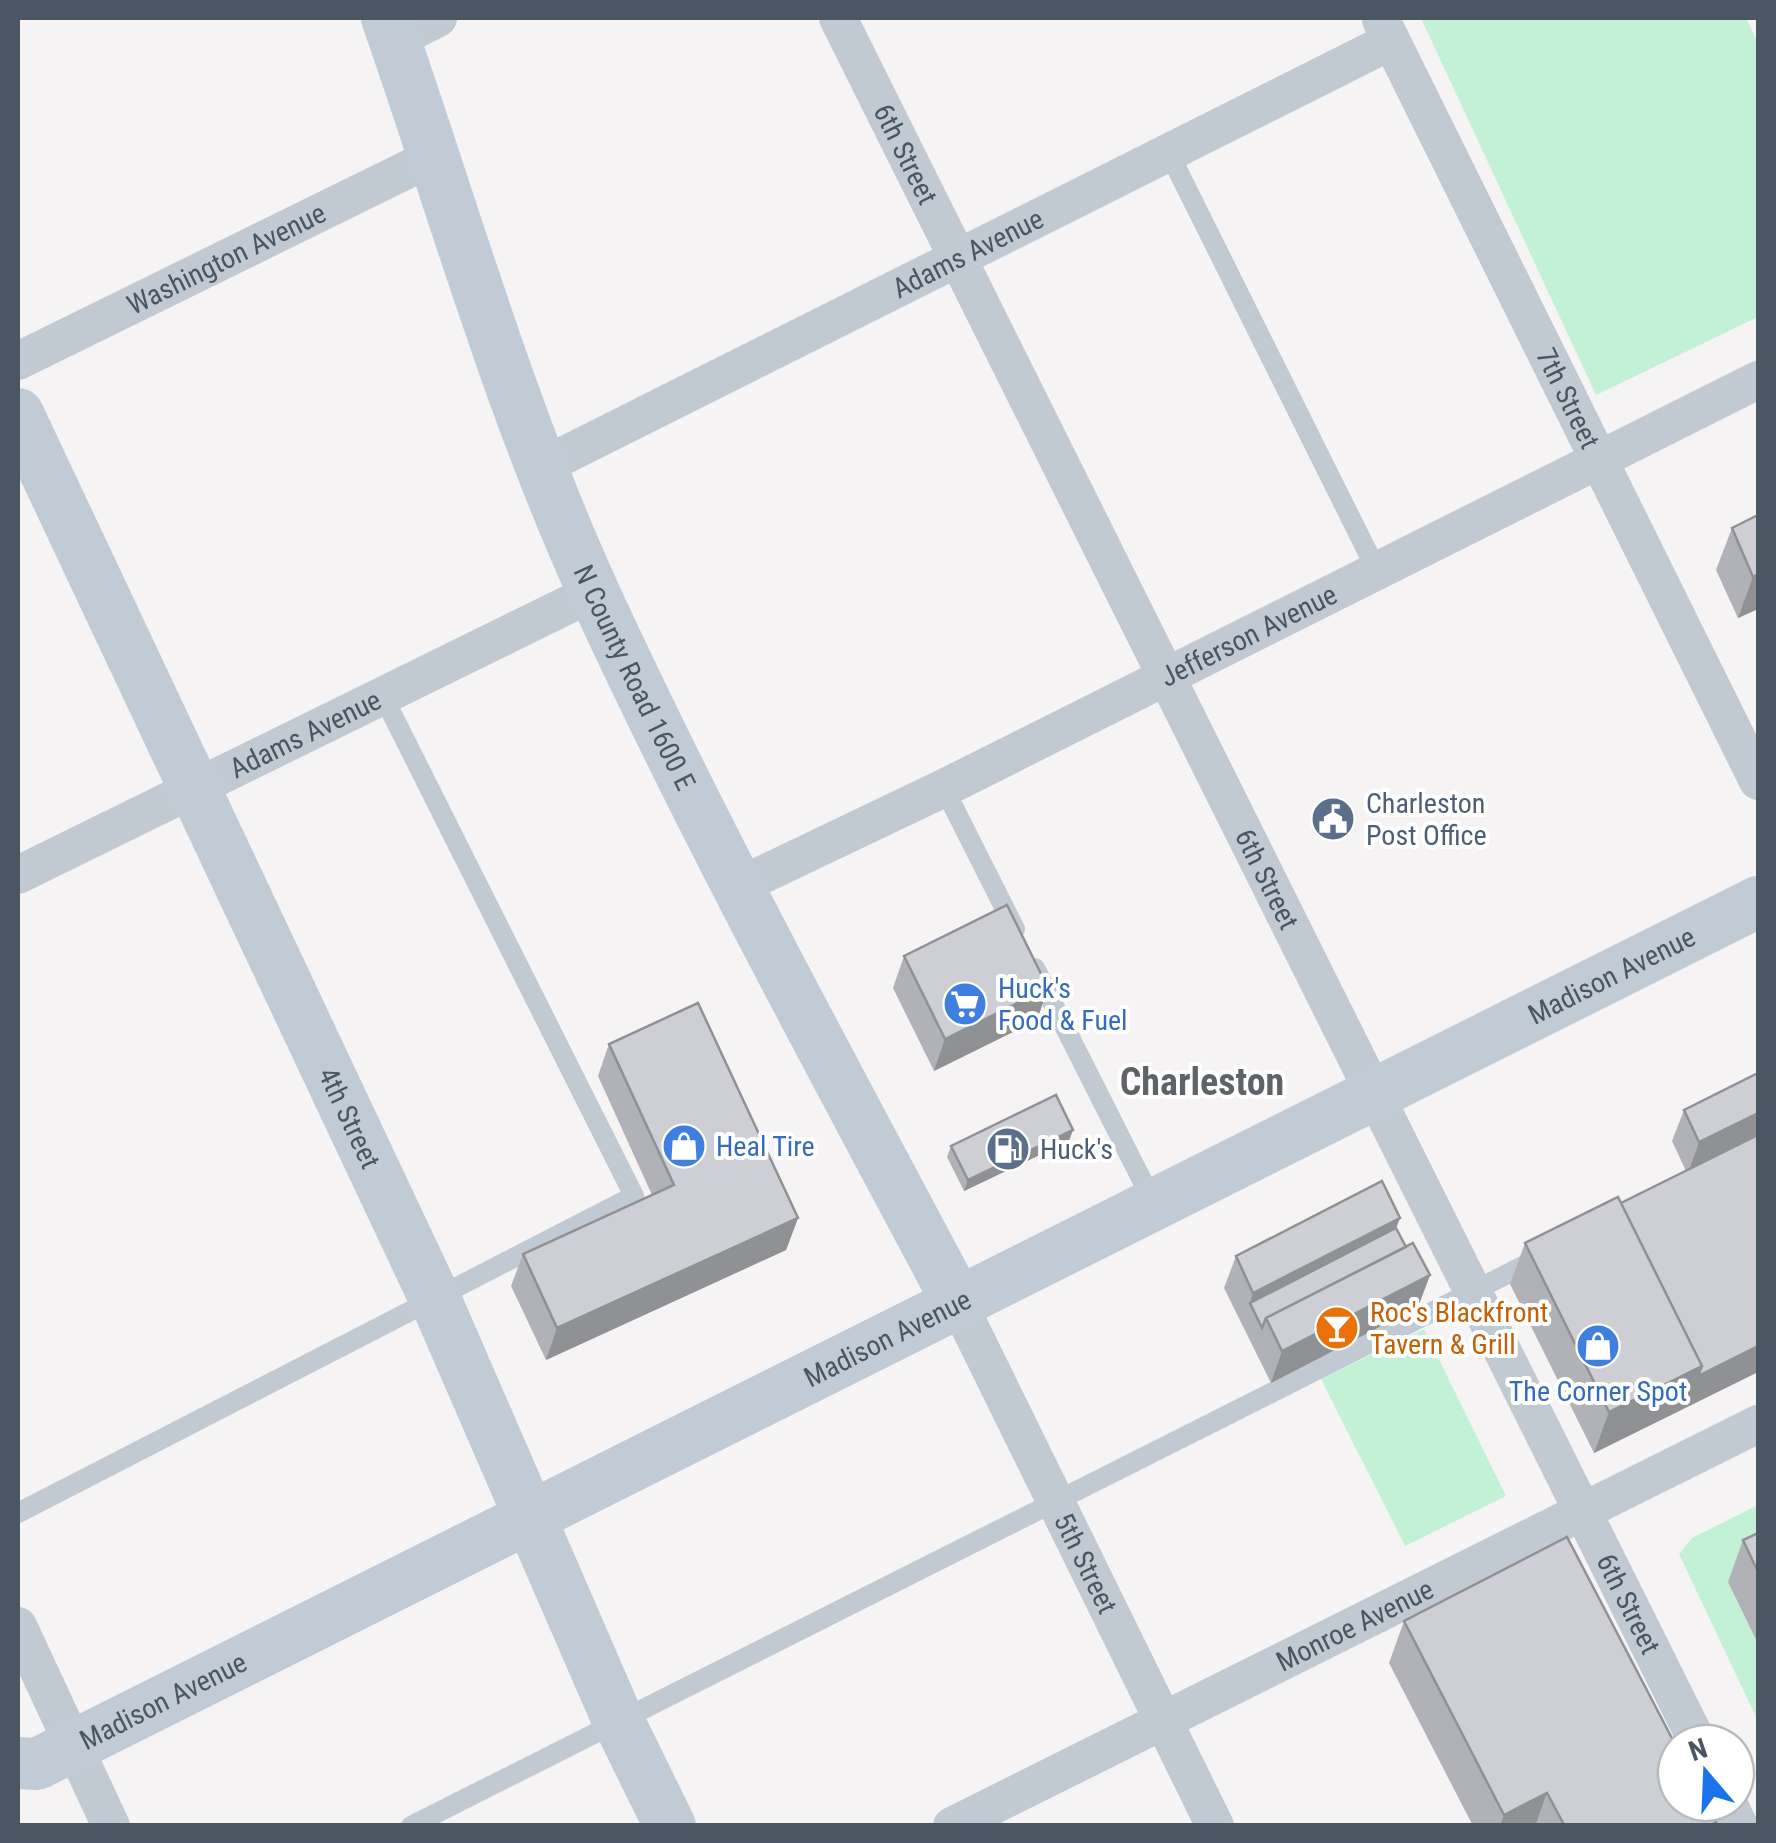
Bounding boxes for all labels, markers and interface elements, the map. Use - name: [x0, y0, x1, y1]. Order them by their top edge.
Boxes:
- street label: 6th Street: [867, 98, 945, 210]
- street label: Washington Avenue: [121, 196, 331, 321]
- street label: Adams Avenue: [887, 202, 1049, 305]
- street label: 7th Street: [1530, 343, 1607, 454]
- street label: N County Road 1600 E: [567, 560, 703, 795]
- street label: Jefferson Avenue: [1155, 577, 1342, 693]
- street label: Adams Avenue: [224, 683, 386, 785]
- place label: Charleston Post Office: [1366, 787, 1487, 852]
- public building icon: Charleston Post Office: [1310, 796, 1356, 842]
- street label: 6th Street: [1228, 823, 1306, 935]
- street label: Madison Avenue: [1523, 920, 1700, 1031]
- place label: Huck's Food & Fuel: [998, 972, 1128, 1037]
- supermarket icon: Huck's Food & Fuel: [942, 981, 988, 1027]
- district label: Charleston: [1120, 1060, 1284, 1104]
- street label: 4th Street: [312, 1062, 388, 1174]
- shop icon: Heal Tire: [661, 1123, 707, 1169]
- fuel station icon: Huck's: [985, 1126, 1031, 1172]
- place label: Heal Tire: [716, 1130, 815, 1163]
- place label: Huck's: [1040, 1133, 1113, 1166]
- street label: Madison Avenue: [798, 1283, 976, 1394]
- place label: Roc's Blackfront Tavern & Grill: [1370, 1296, 1548, 1361]
- bar icon: Roc's Blackfront Tavern & Grill: [1314, 1305, 1360, 1351]
- shop icon: The Corner Spot: [1575, 1323, 1621, 1369]
- place label: The Corner Spot: [1509, 1375, 1687, 1408]
- street label: 5th Street: [1047, 1508, 1124, 1619]
- street label: 6th Street: [1590, 1548, 1667, 1659]
- street label: Monroe Avenue: [1271, 1572, 1439, 1678]
- street label: Madison Avenue: [74, 1645, 252, 1756]
- north arrow: [1656, 1723, 1756, 1823]
- text: N: [1685, 1731, 1712, 1768]

